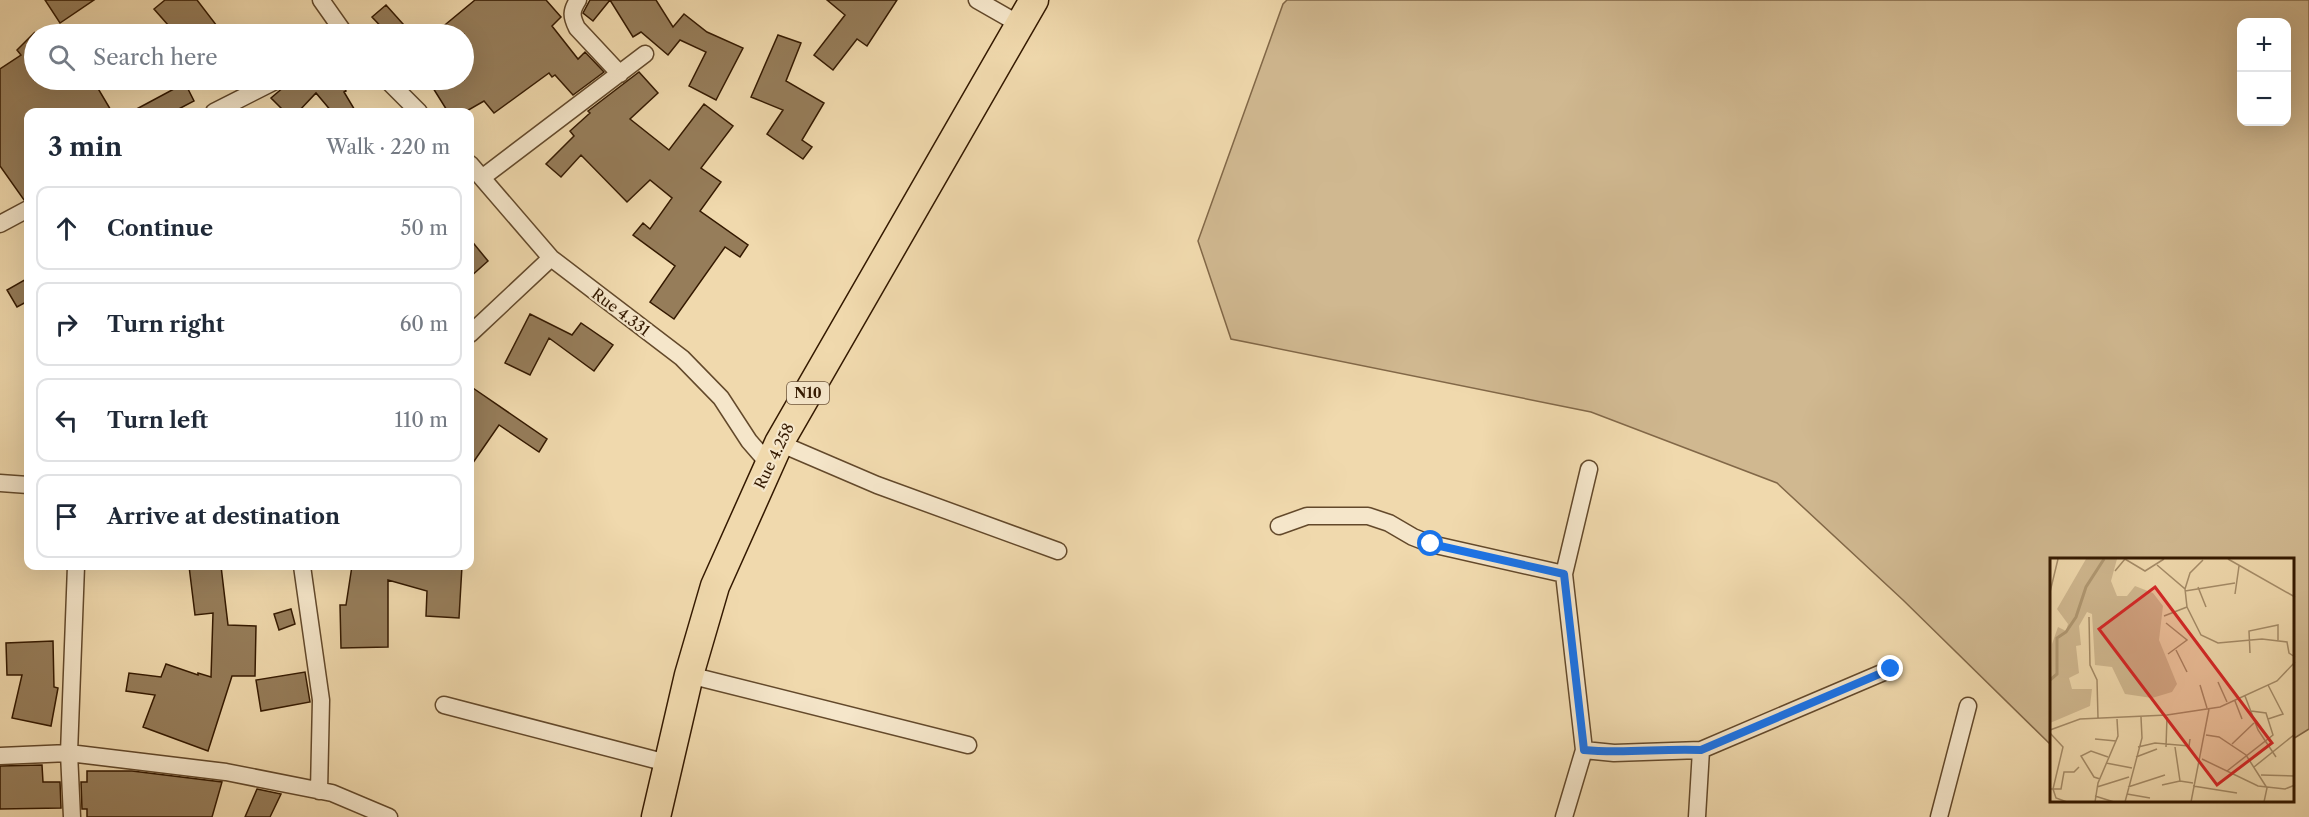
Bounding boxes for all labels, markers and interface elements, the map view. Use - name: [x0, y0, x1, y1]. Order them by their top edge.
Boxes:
- map controls: [2237, 18, 2291, 126]
- button: +: [2237, 18, 2291, 72]
- search box: [24, 24, 474, 90]
- icon: search: [45, 41, 78, 74]
- text: Search here: [93, 44, 218, 71]
- button: −: [2237, 72, 2291, 126]
- text: 3 min: [48, 131, 122, 163]
- text: Walk · 220 m: [326, 135, 450, 159]
- icon: ahead: [50, 212, 83, 245]
- text: Continue: [107, 215, 213, 242]
- text: 50 m: [401, 216, 448, 240]
- street label: Rue 4.331: [588, 284, 654, 340]
- icon: right: [50, 308, 83, 341]
- text: Turn right: [107, 311, 225, 338]
- text: 60 m: [400, 312, 448, 336]
- road number: N10: [787, 382, 829, 404]
- icon: left: [50, 404, 83, 437]
- text: Turn left: [107, 407, 208, 434]
- text: 110 m: [395, 408, 448, 432]
- street label: Rue 4.258: [750, 420, 798, 492]
- icon: arrive: [50, 500, 83, 533]
- text: Arrive at destination: [107, 503, 340, 530]
- route start: [1417, 530, 1443, 556]
- inset map: [2050, 558, 2294, 802]
- route end: [1877, 655, 1903, 681]

